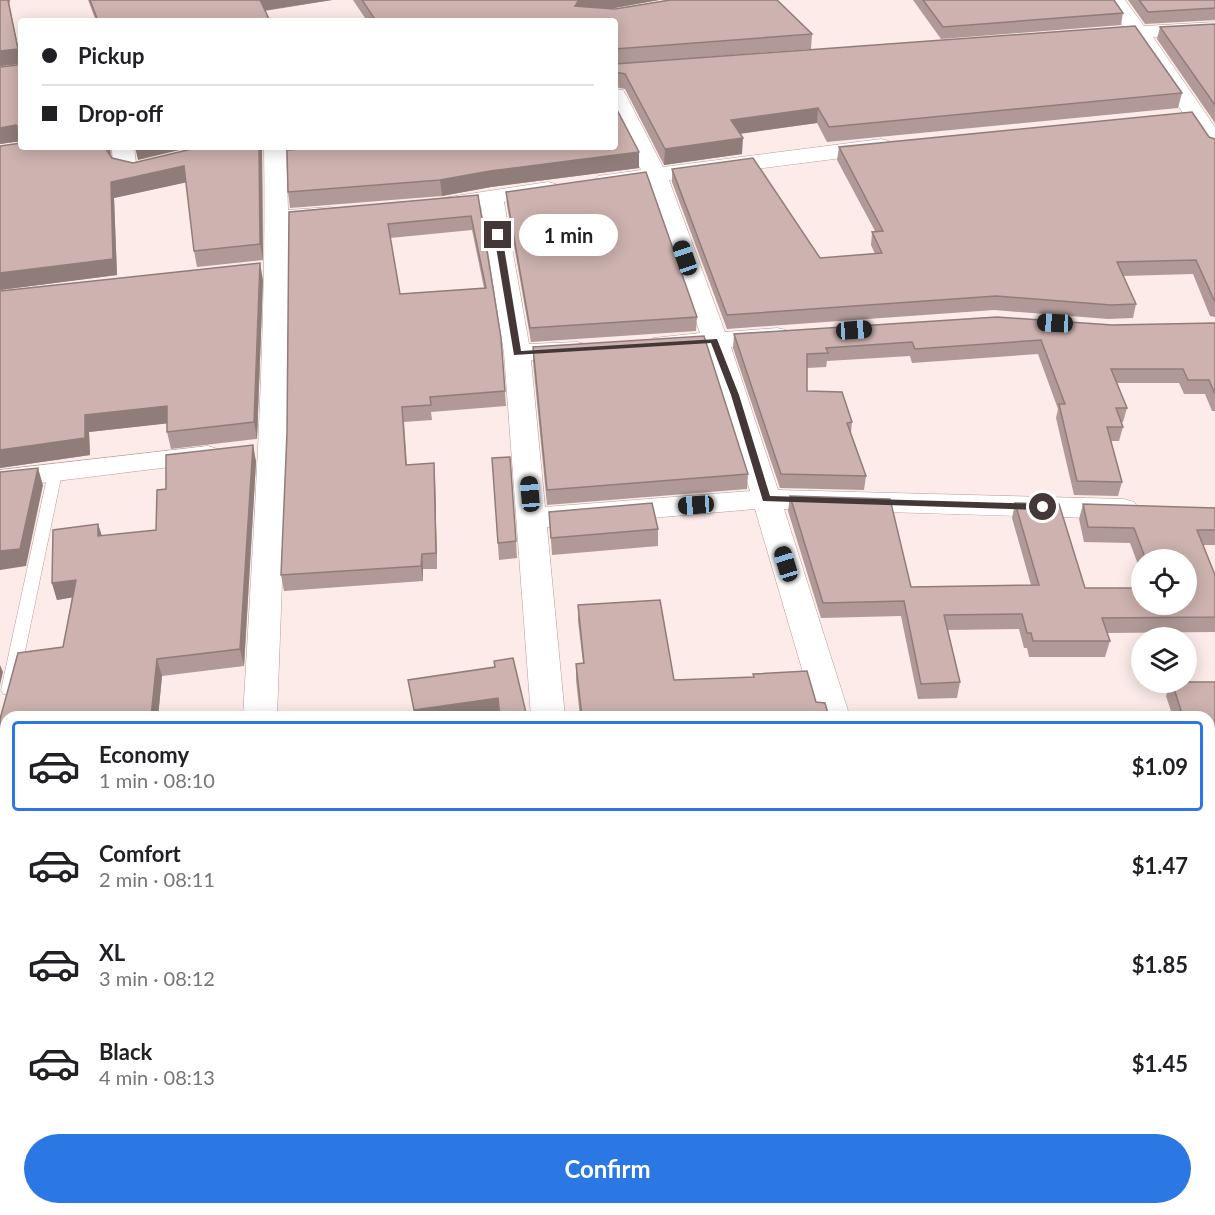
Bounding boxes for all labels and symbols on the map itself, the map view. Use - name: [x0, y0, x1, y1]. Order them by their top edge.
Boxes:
- callout: 1 min: [519, 214, 618, 256]
- route end: [484, 221, 511, 248]
- car: [671, 238, 699, 278]
- car: [1037, 313, 1073, 333]
- car: [835, 320, 873, 340]
- car: [519, 475, 541, 513]
- route start: [1029, 493, 1056, 520]
- car: [677, 495, 715, 515]
- car: [772, 544, 800, 584]

